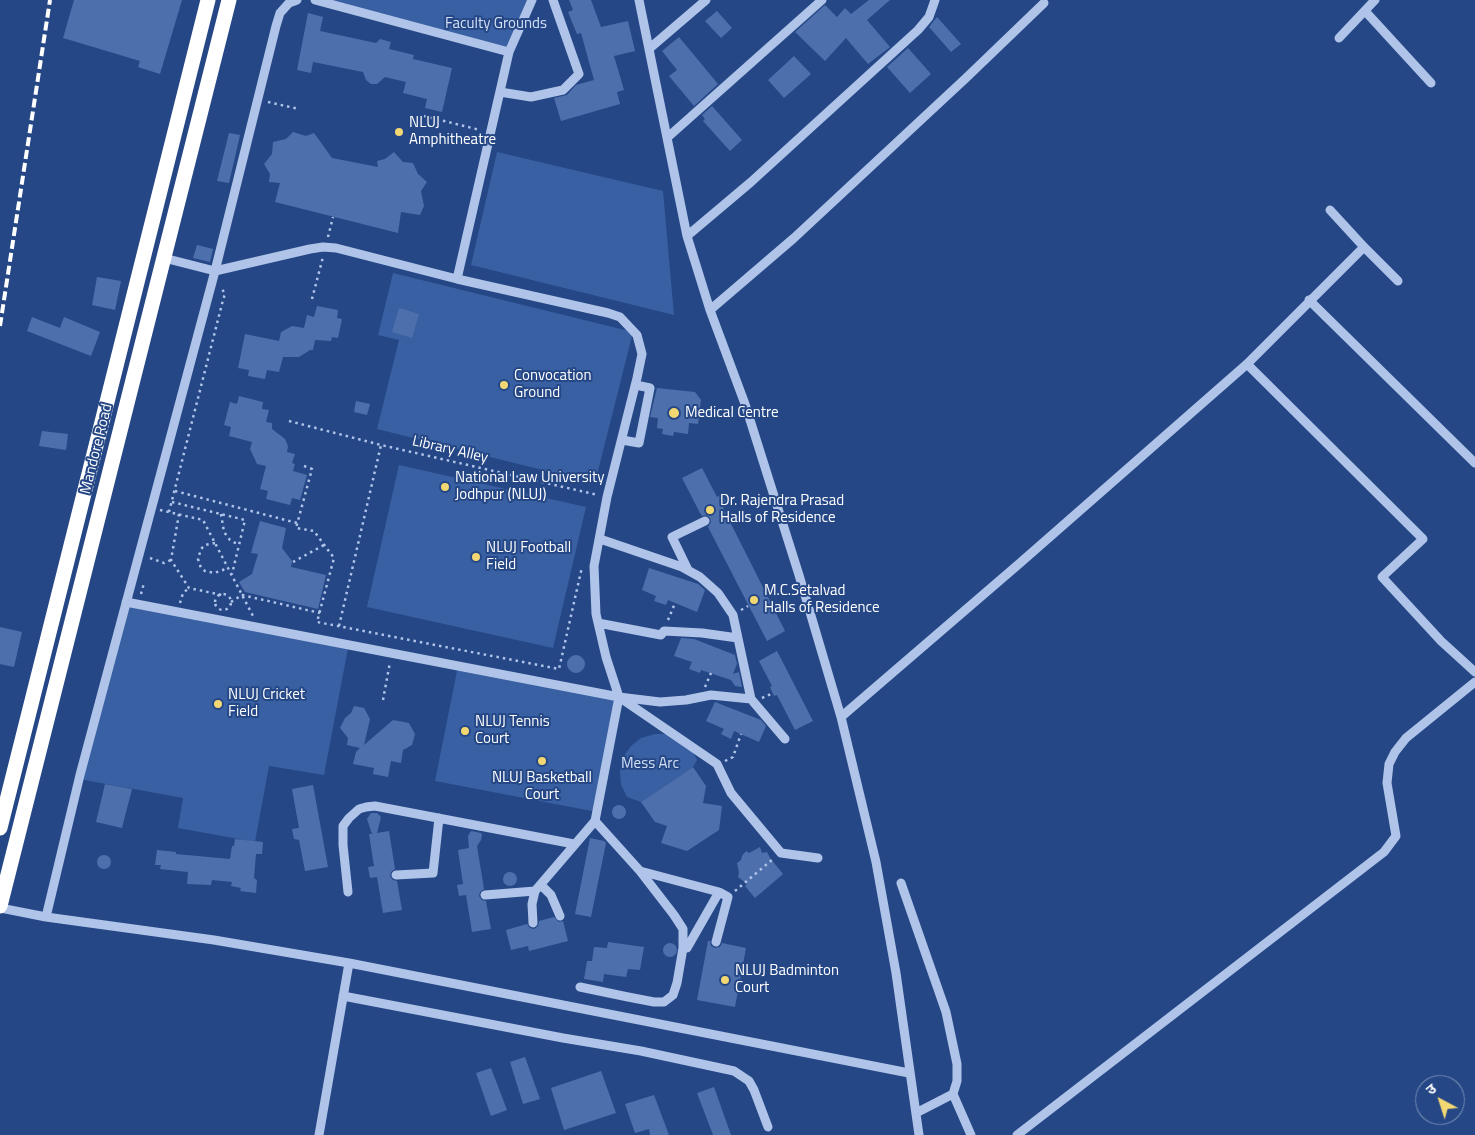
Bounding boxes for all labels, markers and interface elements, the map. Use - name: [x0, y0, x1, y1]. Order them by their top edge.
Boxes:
- park label: Faculty Grounds: [445, 15, 547, 33]
- place label: NLUJ Amphitheatre: [409, 114, 496, 149]
- marker: NLUJ Amphitheatre: [393, 126, 405, 138]
- place label: Convocation Ground: [514, 367, 591, 402]
- marker: Convocation Ground: [498, 379, 510, 391]
- street label: Mandore Road: [77, 402, 117, 496]
- place label: Medical Centre: [685, 404, 779, 422]
- marker: Medical Centre: [667, 406, 681, 420]
- street label: Library Alley: [410, 433, 490, 467]
- place label: National Law University Jodhpur (NLUJ): [455, 469, 605, 504]
- marker: National Law University Jodhpur (NLUJ): [439, 481, 451, 493]
- place label: Dr. Rajendra Prasad Halls of Residence: [720, 492, 844, 527]
- marker: Dr. Rajendra Prasad Halls of Residence: [704, 504, 716, 516]
- place label: NLUJ Football Field: [486, 539, 571, 574]
- marker: NLUJ Football Field: [470, 551, 482, 563]
- place label: M.C.Setalvad Halls of Residence: [764, 582, 880, 617]
- marker: M.C.Setalvad Halls of Residence: [748, 594, 760, 606]
- place label: NLUJ Cricket Field: [228, 686, 305, 721]
- marker: NLUJ Cricket Field: [212, 698, 224, 710]
- place label: NLUJ Tennis Court: [475, 713, 550, 748]
- marker: NLUJ Tennis Court: [459, 725, 471, 737]
- marker: NLUJ Basketball Court: [536, 755, 548, 767]
- park label: Mess Arc: [621, 755, 679, 773]
- place label: NLUJ Basketball Court: [492, 769, 592, 804]
- place label: NLUJ Badminton Court: [735, 962, 839, 997]
- marker: NLUJ Badminton Court: [719, 974, 731, 986]
- north arrow: [1415, 1075, 1465, 1125]
- text: उ: [1421, 1078, 1441, 1100]

